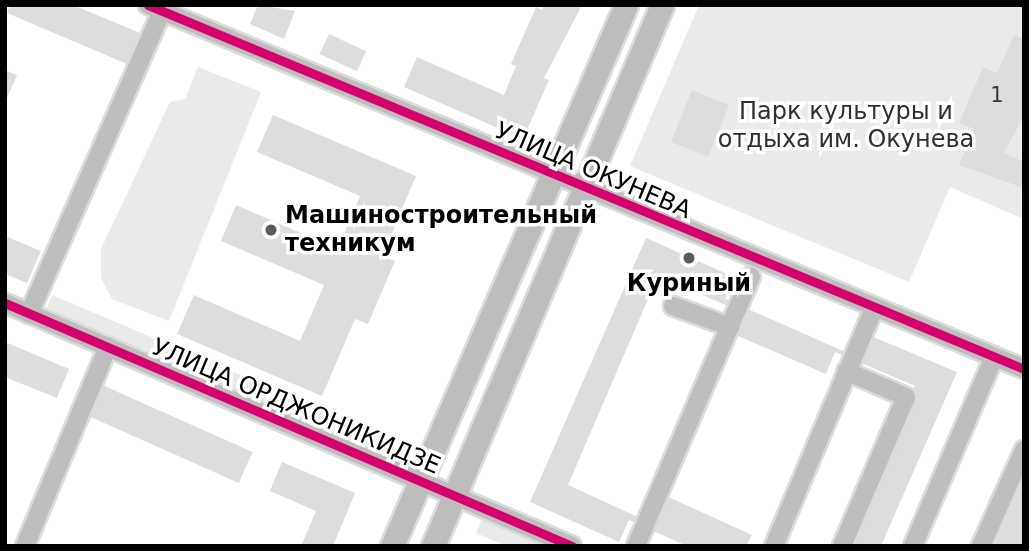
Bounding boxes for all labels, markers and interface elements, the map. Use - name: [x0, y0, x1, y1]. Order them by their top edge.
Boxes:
- house number: 1: [990, 82, 1004, 108]
- park label: Парк культуры и отдыха им. Окунева: [718, 98, 974, 154]
- street label: УЛИЦА ОКУНЕВА: [491, 117, 695, 225]
- place label: Машиностроительный техникум: [285, 202, 597, 258]
- marker: Машиностроительный техникум: [263, 222, 279, 238]
- marker: Куриный: [681, 250, 697, 266]
- place label: Куриный: [627, 270, 751, 298]
- street label: УЛИЦА ОРДЖОНИКИДЗЕ: [147, 333, 445, 481]

